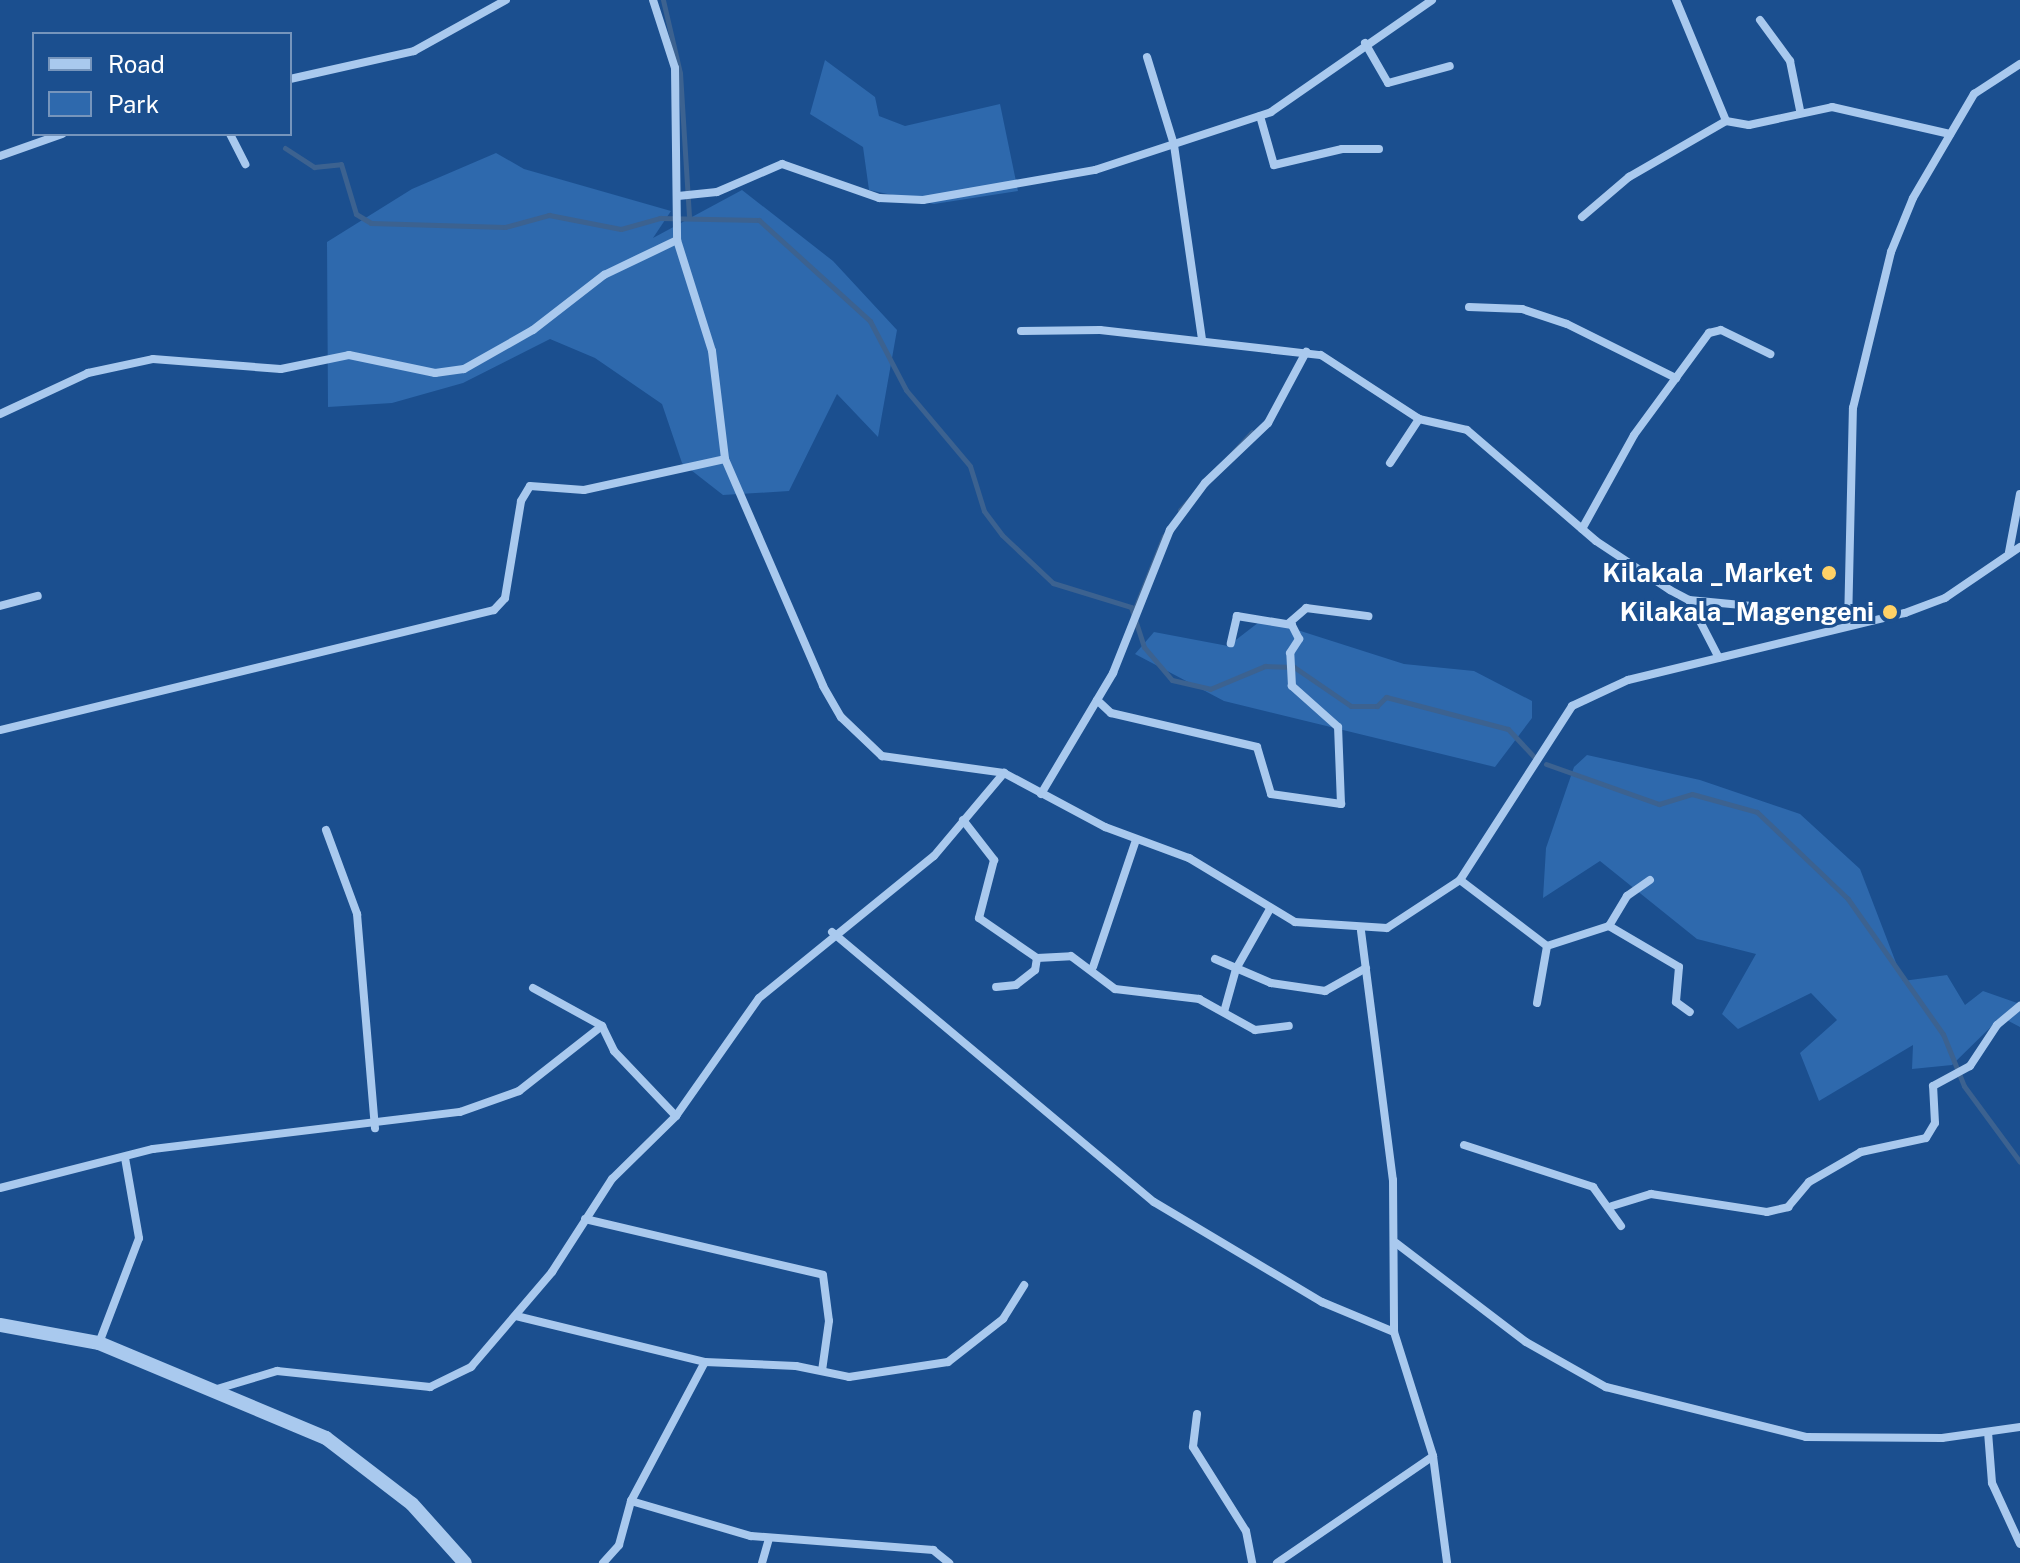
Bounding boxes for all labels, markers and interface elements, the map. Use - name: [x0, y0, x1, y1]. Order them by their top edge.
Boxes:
- legend: [32, 32, 292, 136]
- text: Road: [108, 50, 165, 78]
- text: Park: [108, 90, 159, 118]
- place label: Kilakala _Market: [1602, 557, 1813, 589]
- marker: Kilakala _Market: [1820, 564, 1838, 582]
- place label: Kilakala_Magengeni: [1620, 596, 1874, 628]
- marker: Kilakala_Magengeni: [1881, 603, 1899, 621]

